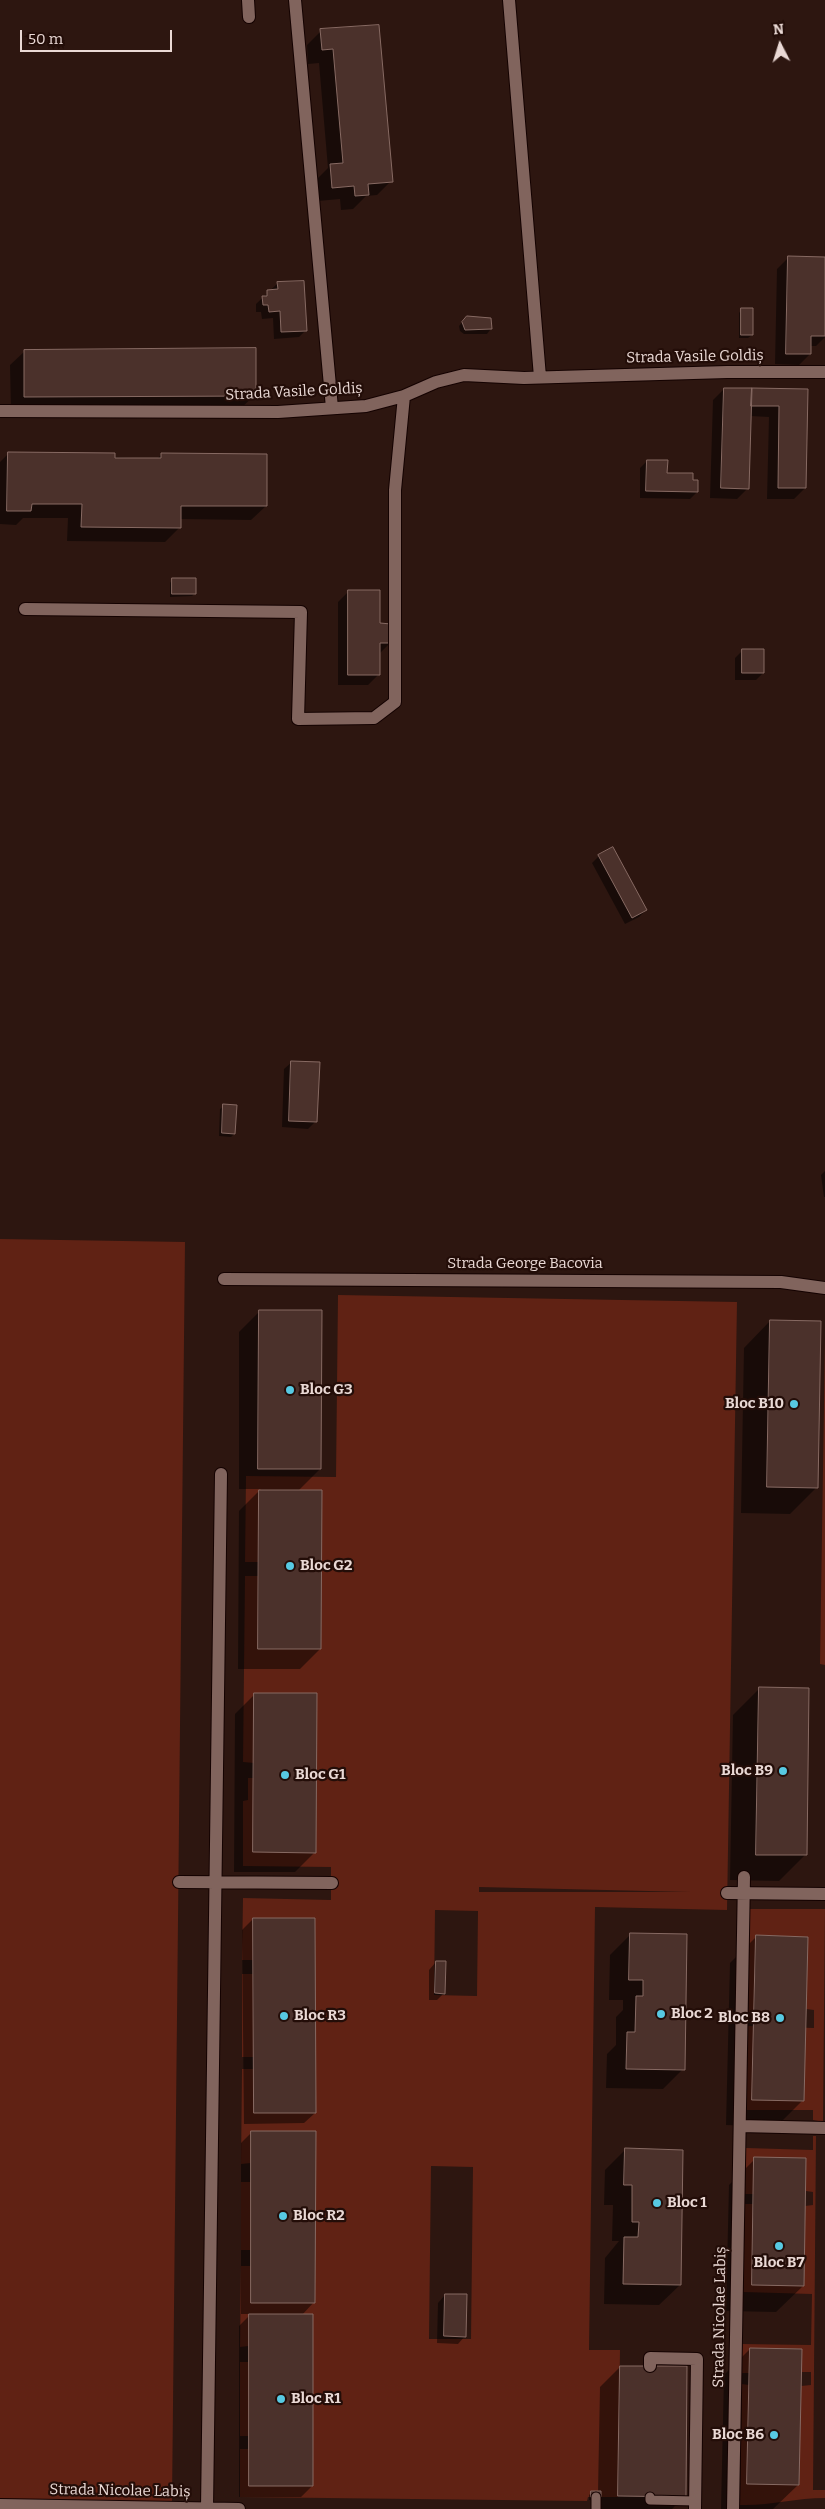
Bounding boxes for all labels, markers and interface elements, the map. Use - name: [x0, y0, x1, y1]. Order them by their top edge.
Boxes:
- scale bar: [22, 20, 175, 52]
- north arrow: [755, 20, 805, 70]
- text: N: [773, 21, 785, 38]
- text: 50 m: [28, 30, 63, 48]
- street label: Strada Vasile Goldiș: [626, 347, 764, 367]
- street label: Strada Vasile Goldiș: [225, 379, 363, 405]
- street label: Strada George Bacovia: [447, 1255, 603, 1273]
- place label: Bloc G3: [300, 1381, 353, 1399]
- marker: Bloc G3: [284, 1384, 296, 1396]
- place label: Bloc B10: [725, 1395, 784, 1413]
- marker: Bloc B10: [788, 1398, 800, 1410]
- place label: Bloc G2: [300, 1557, 353, 1575]
- marker: Bloc G2: [284, 1560, 296, 1572]
- place label: Bloc B9: [721, 1762, 773, 1780]
- marker: Bloc B9: [777, 1765, 789, 1777]
- place label: Bloc G1: [295, 1766, 346, 1784]
- marker: Bloc G1: [279, 1769, 291, 1781]
- place label: Bloc 2: [671, 2005, 713, 2023]
- place label: Bloc R3: [294, 2007, 346, 2025]
- marker: Bloc 2: [655, 2008, 667, 2020]
- place label: Bloc B8: [718, 2009, 770, 2027]
- marker: Bloc R3: [278, 2010, 290, 2022]
- marker: Bloc B8: [774, 2012, 786, 2024]
- place label: Bloc 1: [667, 2194, 707, 2212]
- marker: Bloc 1: [651, 2197, 663, 2209]
- place label: Bloc R2: [293, 2207, 345, 2225]
- marker: Bloc R2: [277, 2210, 289, 2222]
- marker: Bloc B7: [773, 2240, 785, 2252]
- street label: Strada Nicolae Labiș: [710, 2246, 730, 2388]
- place label: Bloc B7: [753, 2254, 805, 2272]
- place label: Bloc R1: [291, 2390, 341, 2408]
- marker: Bloc R1: [275, 2393, 287, 2405]
- place label: Bloc B6: [712, 2426, 764, 2444]
- marker: Bloc B6: [768, 2429, 780, 2441]
- street label: Strada Nicolae Labiș: [49, 2481, 191, 2501]

